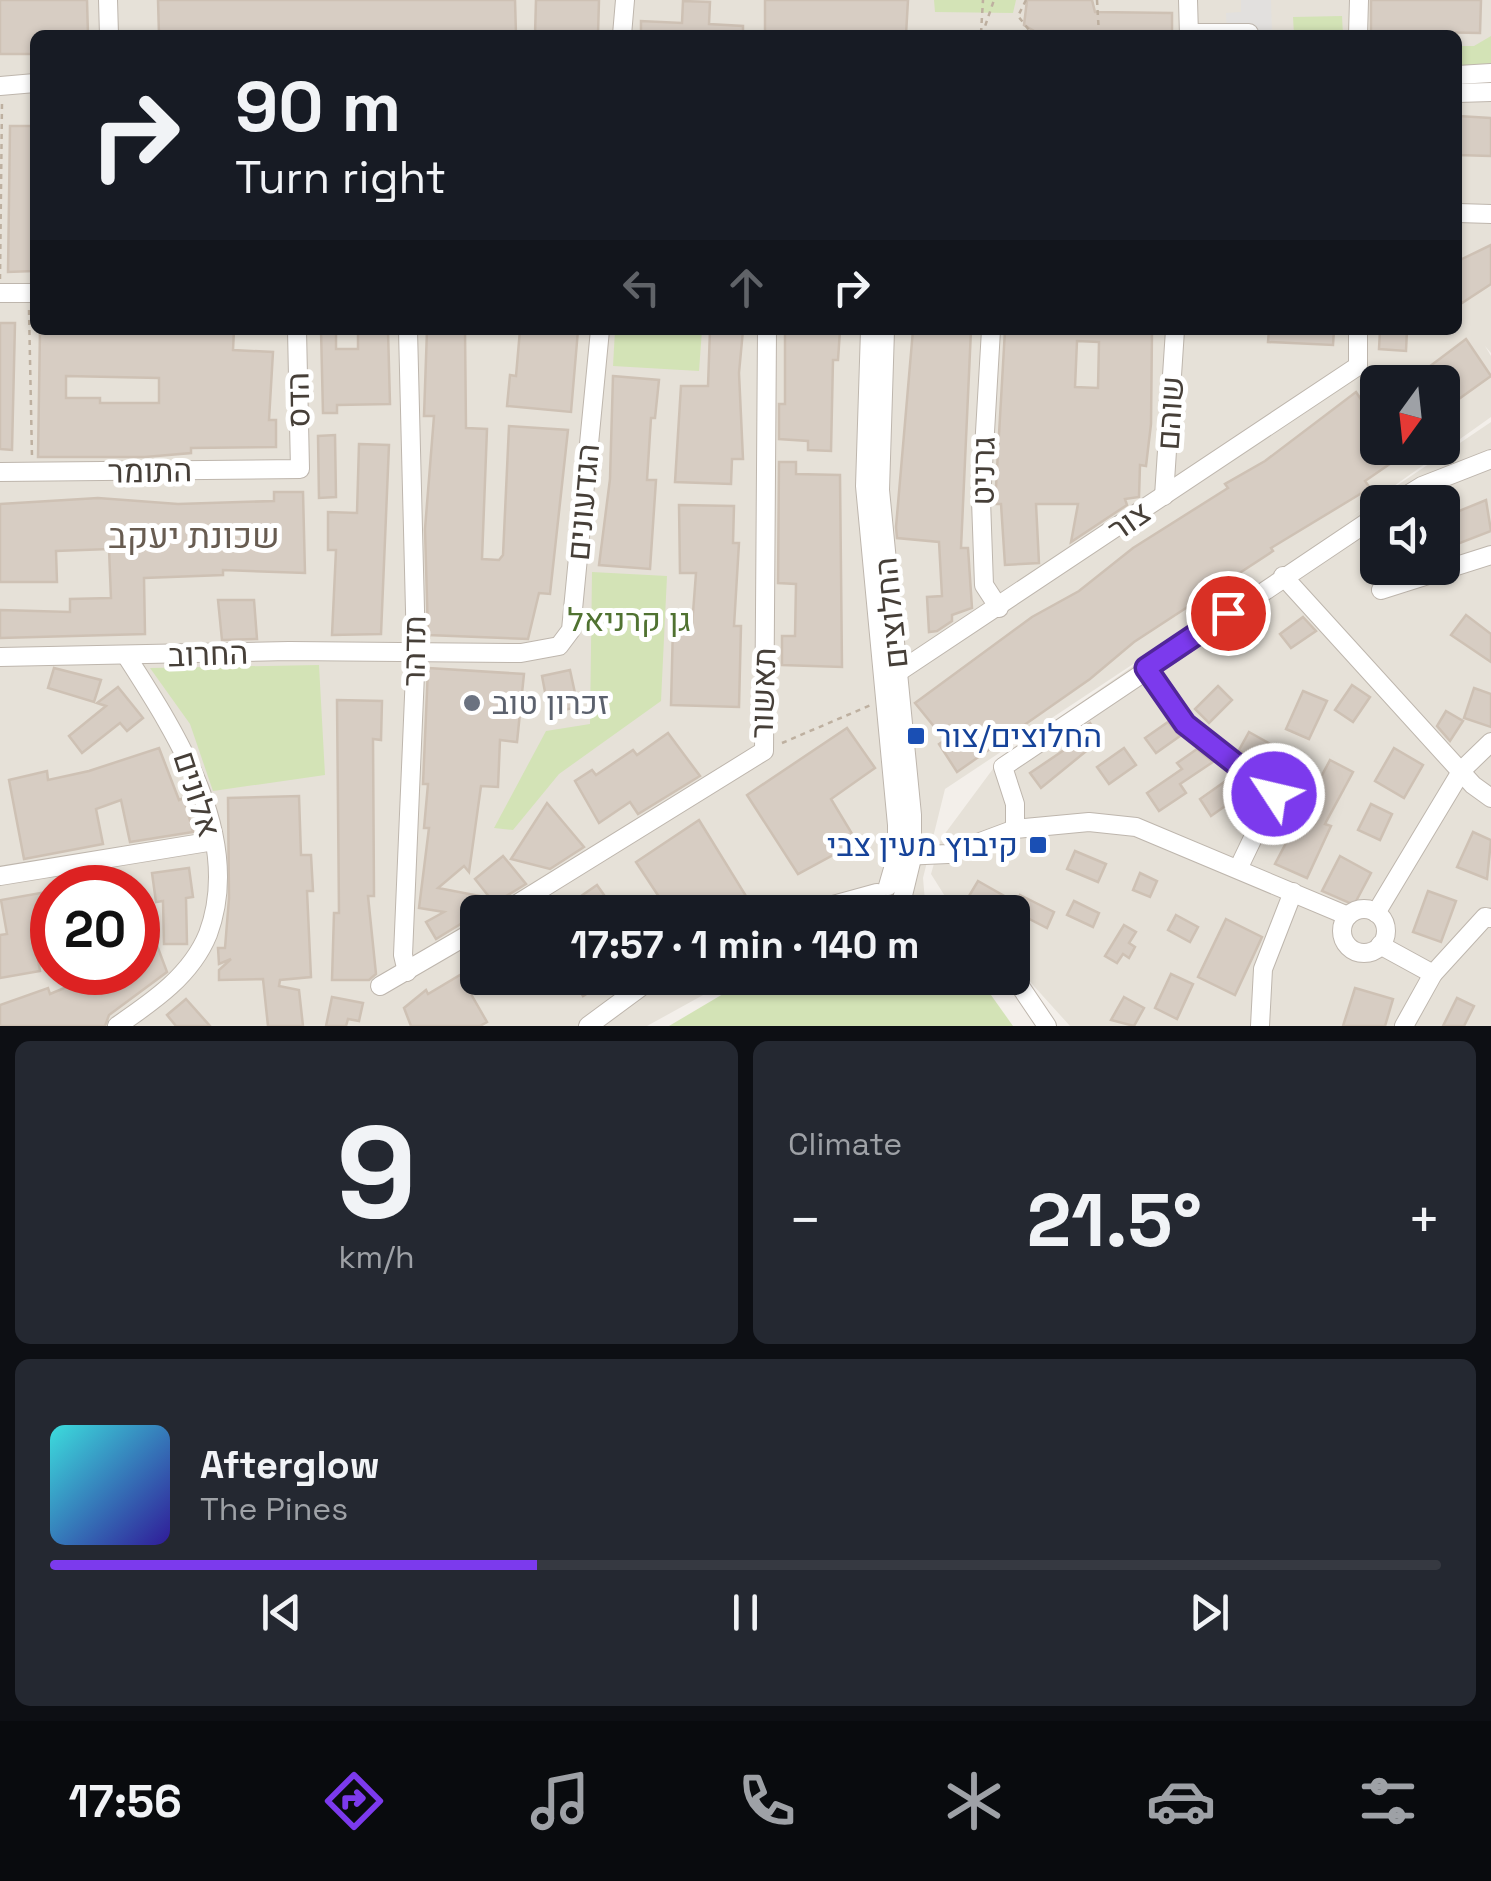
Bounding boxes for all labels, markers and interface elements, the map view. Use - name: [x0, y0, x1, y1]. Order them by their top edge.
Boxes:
- text: 90 m: [235, 62, 401, 151]
- icon: right: [70, 70, 200, 200]
- text: Turn right: [235, 149, 446, 206]
- icon: left: [614, 260, 669, 315]
- icon: ahead: [719, 260, 774, 315]
- icon: right: [824, 260, 879, 315]
- north arrow: [1360, 365, 1460, 465]
- map controls: [1360, 365, 1460, 585]
- street label: הדס: [278, 372, 318, 428]
- street label: שוהם: [1147, 375, 1193, 451]
- street label: גרניט: [962, 436, 1004, 506]
- street label: הגדעונים: [558, 442, 608, 562]
- street label: התומר: [108, 450, 192, 492]
- button: sound: [1360, 485, 1460, 585]
- street label: צור: [1100, 492, 1158, 550]
- district label: שכונת יעקב: [108, 514, 280, 558]
- street label: החלוצים: [865, 555, 917, 671]
- pin: [1186, 571, 1271, 656]
- icon: arrive: [1201, 586, 1256, 641]
- park label: גן קרניאל: [567, 600, 691, 640]
- street label: תדהר: [393, 615, 435, 687]
- street label: החרוב: [167, 633, 249, 675]
- street label: תאשור: [741, 647, 785, 739]
- place label: זכרון טוב: [492, 683, 609, 723]
- marker: זכרון טוב: [461, 692, 483, 714]
- place label: החלוצים/צור: [936, 716, 1102, 756]
- marker: החלוצים/צור: [905, 725, 927, 747]
- position arrow: [1222, 742, 1326, 846]
- street label: אלונים: [164, 746, 230, 842]
- place label: קיבוץ מעין צבי: [827, 825, 1018, 865]
- marker: קיבוץ מעין צבי: [1027, 834, 1049, 856]
- speed limit sign: 20: [30, 865, 160, 995]
- text: 17:57 · 1 min · 140 m: [571, 921, 920, 969]
- text: 9: [336, 1089, 417, 1255]
- text: Climate: [788, 1124, 902, 1164]
- text: 21.5°: [1027, 1172, 1202, 1268]
- text: −: [788, 1185, 822, 1255]
- text: +: [1407, 1185, 1441, 1255]
- text: km/h: [338, 1237, 415, 1277]
- text: Afterglow: [200, 1441, 380, 1489]
- text: The Pines: [200, 1489, 348, 1529]
- icon: previous: [254, 1585, 309, 1640]
- icon: pause: [718, 1585, 773, 1640]
- icon: next: [1182, 1585, 1237, 1640]
- icon: directions: [319, 1766, 389, 1836]
- icon: music: [525, 1766, 595, 1836]
- icon: phone: [732, 1766, 802, 1836]
- icon: climate: [939, 1766, 1009, 1836]
- icon: car: [1146, 1766, 1216, 1836]
- icon: filters: [1353, 1766, 1423, 1836]
- text: 17:56: [68, 1773, 182, 1830]

